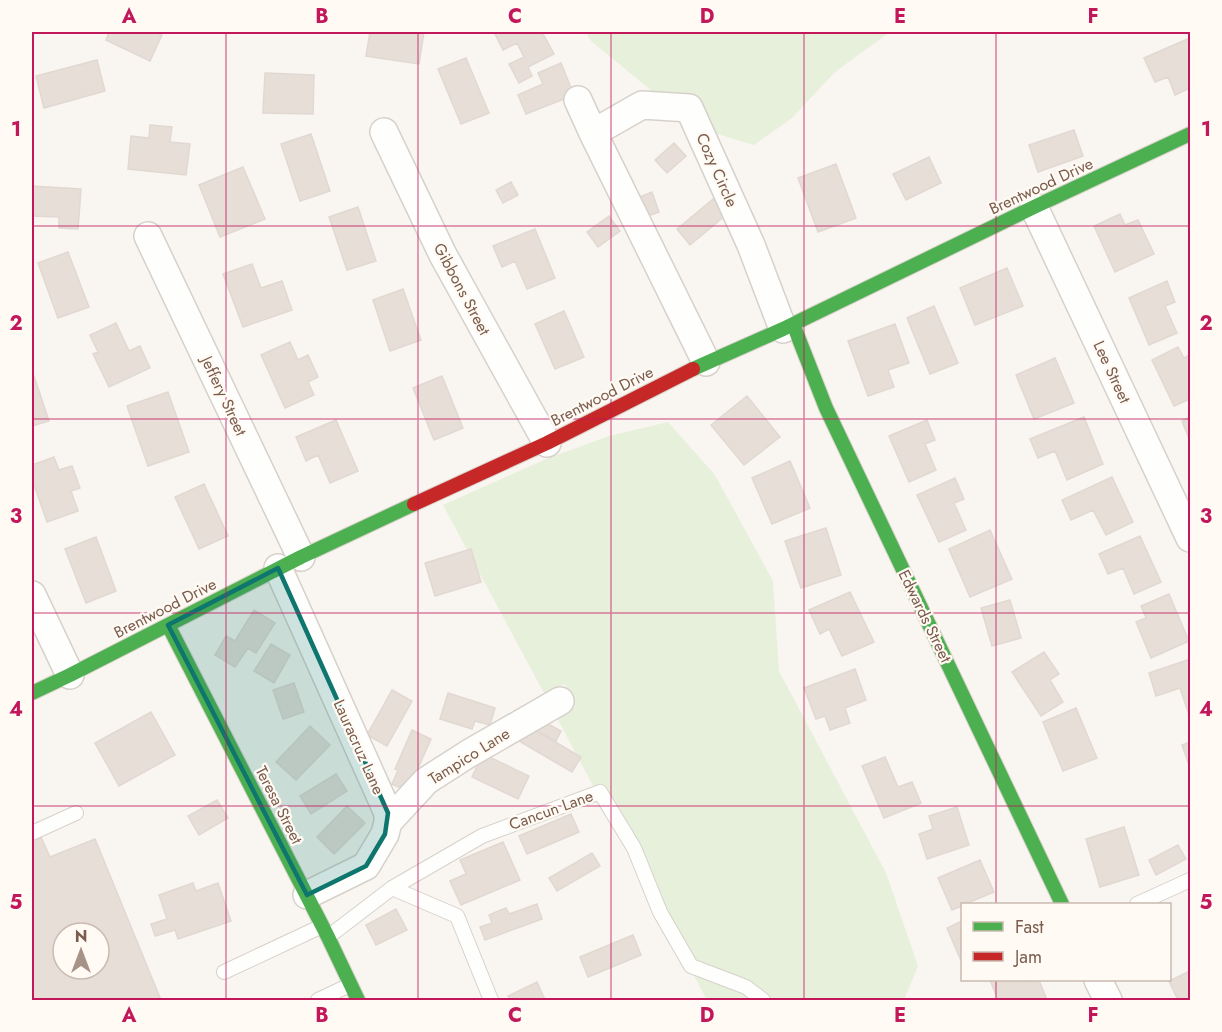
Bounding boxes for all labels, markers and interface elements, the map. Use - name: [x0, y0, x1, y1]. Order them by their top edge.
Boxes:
- text: A: [121, 2, 137, 31]
- text: B: [315, 2, 329, 31]
- text: C: [508, 2, 522, 31]
- text: D: [700, 2, 714, 31]
- text: E: [894, 2, 906, 31]
- text: F: [1087, 2, 1099, 31]
- text: 1: [11, 115, 21, 144]
- text: 1: [1201, 115, 1211, 144]
- street label: Cozy Circle: [690, 129, 744, 211]
- street label: Brentwood Drive: [985, 152, 1097, 220]
- street label: Gibbons Street: [428, 239, 496, 339]
- text: 2: [9, 309, 23, 338]
- text: 2: [1199, 309, 1213, 338]
- street label: Lee Street: [1087, 337, 1137, 407]
- street label: Jeffery Street: [195, 351, 253, 440]
- street label: Brentwood Drive: [547, 360, 657, 432]
- text: 3: [10, 502, 22, 531]
- text: 3: [1200, 502, 1212, 531]
- street label: Edwards Street: [893, 566, 957, 666]
- street label: Brentwood Drive: [110, 572, 220, 644]
- text: 4: [9, 695, 23, 724]
- text: 4: [1199, 695, 1213, 724]
- street label: Lauracruz Lane: [328, 696, 390, 798]
- street label: Tampico Lane: [424, 722, 514, 790]
- street label: Teresa Street: [250, 762, 309, 848]
- street label: Cancun Lane: [506, 784, 596, 836]
- text: 5: [10, 888, 23, 917]
- text: 5: [1200, 888, 1213, 917]
- legend: [961, 903, 1171, 981]
- text: Fast: [1015, 914, 1044, 940]
- north arrow: [51, 921, 111, 981]
- text: N: [75, 925, 87, 948]
- text: Jam: [1013, 944, 1042, 970]
- text: A: [121, 1001, 137, 1030]
- text: B: [315, 1001, 329, 1030]
- text: C: [508, 1001, 522, 1030]
- text: D: [700, 1001, 714, 1030]
- text: E: [894, 1001, 906, 1030]
- text: F: [1087, 1001, 1099, 1030]

